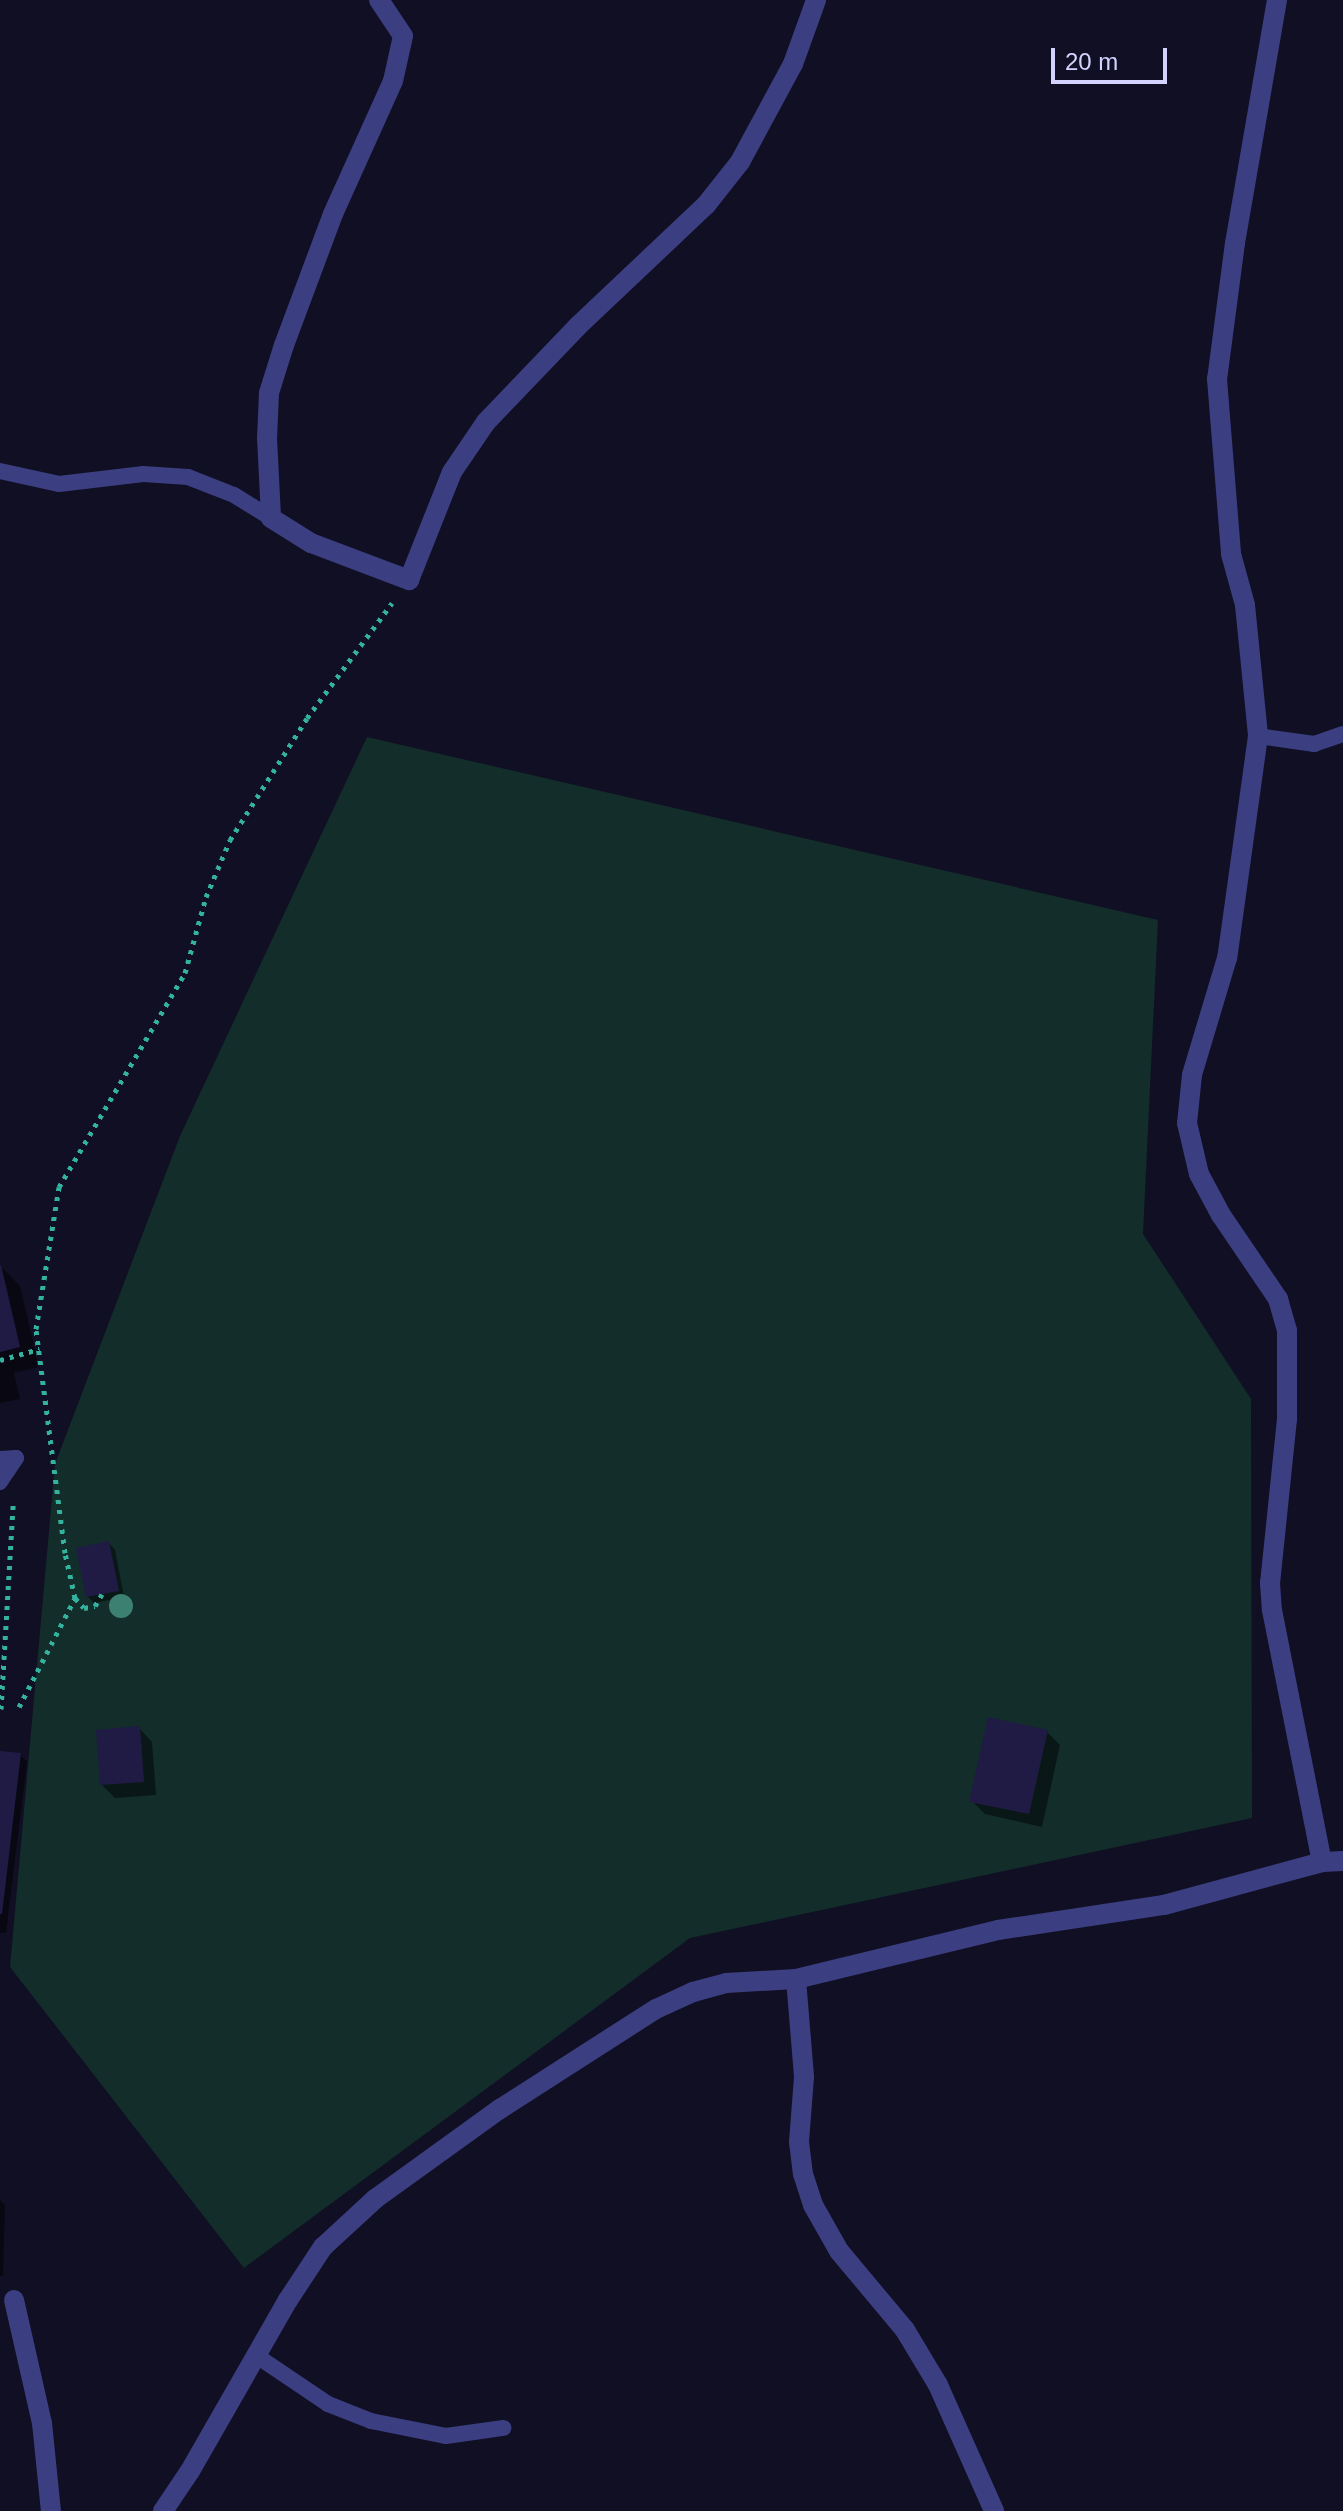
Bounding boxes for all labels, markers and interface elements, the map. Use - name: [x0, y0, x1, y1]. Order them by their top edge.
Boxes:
- scale bar: [1055, 32, 1171, 82]
- text: 20 m: [1065, 48, 1118, 75]

